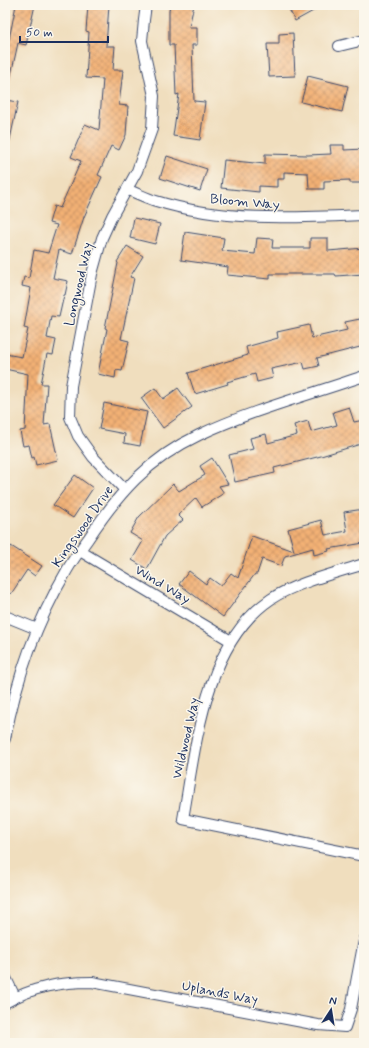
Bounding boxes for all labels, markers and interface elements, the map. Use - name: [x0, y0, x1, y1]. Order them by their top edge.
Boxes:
- scale bar: [20, 18, 108, 44]
- text: 50 m: [26, 25, 53, 41]
- street label: Bloom Way: [209, 190, 280, 214]
- street label: Longwood Way: [61, 241, 98, 328]
- street label: Kingswood Drive: [48, 482, 119, 572]
- street label: Wind Way: [131, 561, 194, 609]
- street label: Wildwood Way: [168, 696, 204, 781]
- street label: Uplands Way: [180, 977, 259, 1009]
- north arrow: [311, 990, 351, 1030]
- text: N: [328, 994, 338, 1009]

